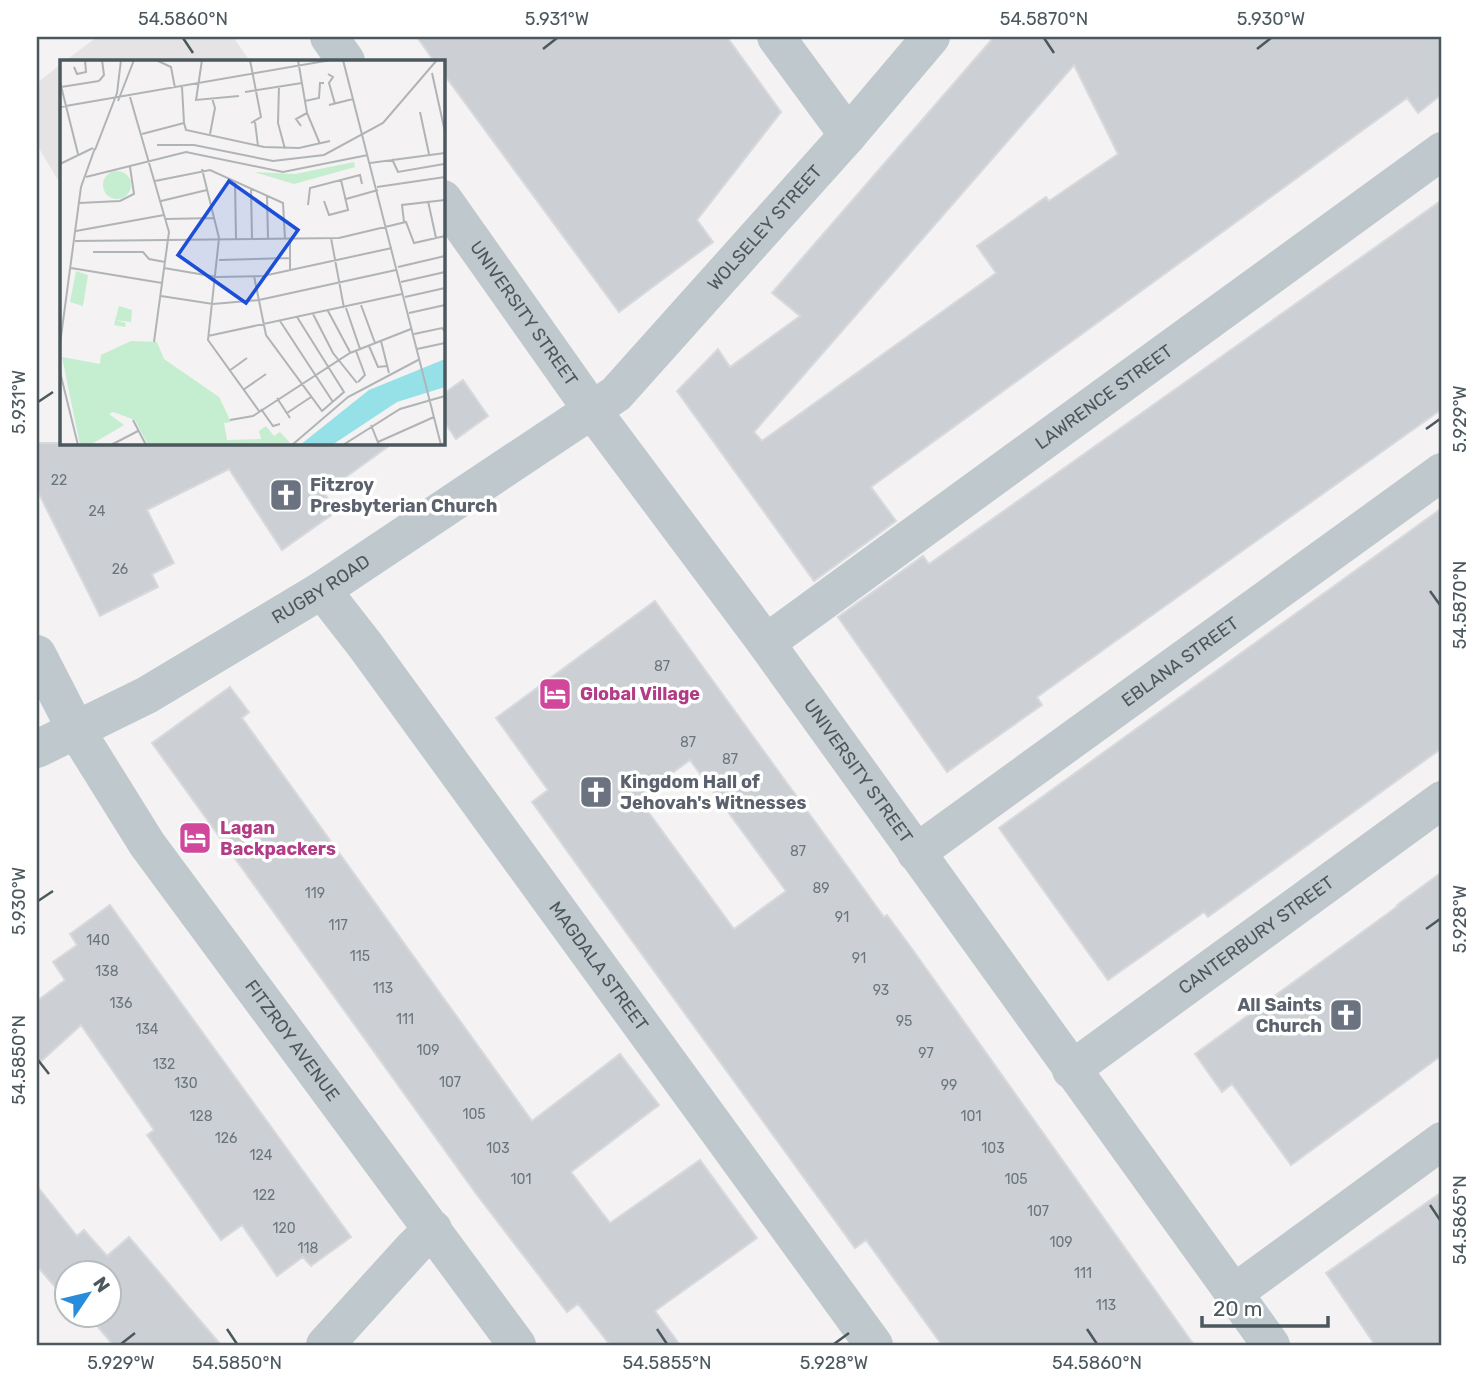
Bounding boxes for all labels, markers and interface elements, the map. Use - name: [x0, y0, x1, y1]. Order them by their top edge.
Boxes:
- text: 54.5860°N: [138, 8, 228, 30]
- text: 5.931°W: [525, 8, 589, 30]
- text: 54.5870°N: [1000, 8, 1088, 30]
- text: 5.930°W: [1237, 8, 1305, 30]
- inset map: [60, 60, 444, 444]
- street label: WOLSELEY STREET: [703, 161, 827, 295]
- street label: UNIVERSITY STREET: [465, 237, 582, 390]
- street label: LAWRENCE STREET: [1031, 340, 1177, 454]
- text: 5.931°W: [8, 370, 30, 434]
- text: 5.929°W: [1449, 385, 1471, 453]
- house number: 22: [51, 472, 67, 489]
- place label: Fitzroy Presbyterian Church: [310, 474, 497, 517]
- church icon: Fitzroy Presbyterian Church: [267, 476, 305, 514]
- house number: 24: [89, 503, 106, 520]
- street label: RUGBY ROAD: [268, 550, 374, 629]
- house number: 26: [112, 561, 128, 578]
- text: 54.5870°N: [1449, 561, 1471, 649]
- street label: EBLANA STREET: [1117, 612, 1243, 712]
- house number: 87: [654, 658, 670, 675]
- hotel icon: Global Village: [536, 675, 574, 713]
- place label: Global Village: [580, 683, 700, 705]
- street label: UNIVERSITY STREET: [799, 695, 917, 848]
- house number: 87: [680, 734, 696, 751]
- house number: 87: [722, 751, 738, 768]
- place label: Kingdom Hall of Jehovah's Witnesses: [620, 771, 806, 814]
- church icon: Kingdom Hall of Jehovah's Witnesses: [577, 773, 615, 811]
- place label: Lagan Backpackers: [220, 817, 336, 860]
- hotel icon: Lagan Backpackers: [176, 819, 214, 857]
- house number: 87: [790, 843, 806, 860]
- text: 5.930°W: [8, 867, 30, 935]
- street label: CANTERBURY STREET: [1174, 871, 1338, 999]
- house number: 89: [812, 880, 830, 897]
- house number: 119: [305, 885, 325, 902]
- text: 5.928°W: [1449, 885, 1471, 953]
- street label: MAGDALA STREET: [544, 897, 653, 1035]
- house number: 91: [835, 909, 849, 926]
- house number: 117: [328, 917, 348, 934]
- house number: 140: [86, 932, 110, 949]
- house number: 115: [350, 948, 370, 965]
- house number: 91: [852, 950, 866, 967]
- house number: 138: [95, 963, 119, 980]
- street label: FITZROY AVENUE: [240, 976, 344, 1105]
- house number: 113: [373, 980, 393, 997]
- house number: 93: [873, 982, 889, 999]
- place label: All Saints Church: [1237, 994, 1322, 1037]
- house number: 136: [110, 995, 132, 1012]
- church icon: All Saints Church: [1327, 996, 1365, 1034]
- house number: 111: [396, 1011, 414, 1028]
- house number: 95: [896, 1013, 912, 1030]
- text: 54.5850°N: [8, 1015, 30, 1105]
- house number: 134: [135, 1021, 159, 1038]
- house number: 109: [416, 1042, 440, 1059]
- house number: 97: [918, 1045, 934, 1062]
- house number: 132: [153, 1056, 175, 1073]
- house number: 107: [439, 1074, 461, 1091]
- house number: 130: [174, 1075, 198, 1092]
- house number: 99: [941, 1077, 957, 1094]
- house number: 105: [462, 1106, 486, 1123]
- house number: 128: [189, 1108, 213, 1125]
- house number: 101: [961, 1108, 981, 1125]
- house number: 126: [215, 1130, 237, 1147]
- house number: 103: [486, 1140, 510, 1157]
- house number: 103: [981, 1140, 1005, 1157]
- house number: 124: [250, 1147, 273, 1164]
- house number: 101: [511, 1171, 531, 1188]
- house number: 105: [1004, 1171, 1028, 1188]
- text: 54.5865°N: [1449, 1175, 1471, 1265]
- house number: 122: [253, 1187, 275, 1204]
- house number: 107: [1027, 1203, 1049, 1220]
- house number: 120: [272, 1220, 296, 1237]
- house number: 109: [1049, 1234, 1073, 1251]
- house number: 118: [298, 1240, 319, 1257]
- north arrow: [52, 1260, 122, 1330]
- house number: 111: [1074, 1265, 1092, 1282]
- text: N: [88, 1272, 115, 1297]
- scale bar: [1202, 1284, 1328, 1328]
- text: 20 m: [1213, 1296, 1262, 1321]
- house number: 113: [1096, 1297, 1116, 1314]
- text: 5.929°W: [87, 1352, 155, 1374]
- text: 54.5850°N: [192, 1352, 282, 1374]
- text: 54.5855°N: [622, 1352, 712, 1374]
- text: 5.928°W: [800, 1352, 868, 1374]
- text: 54.5860°N: [1052, 1352, 1142, 1374]

